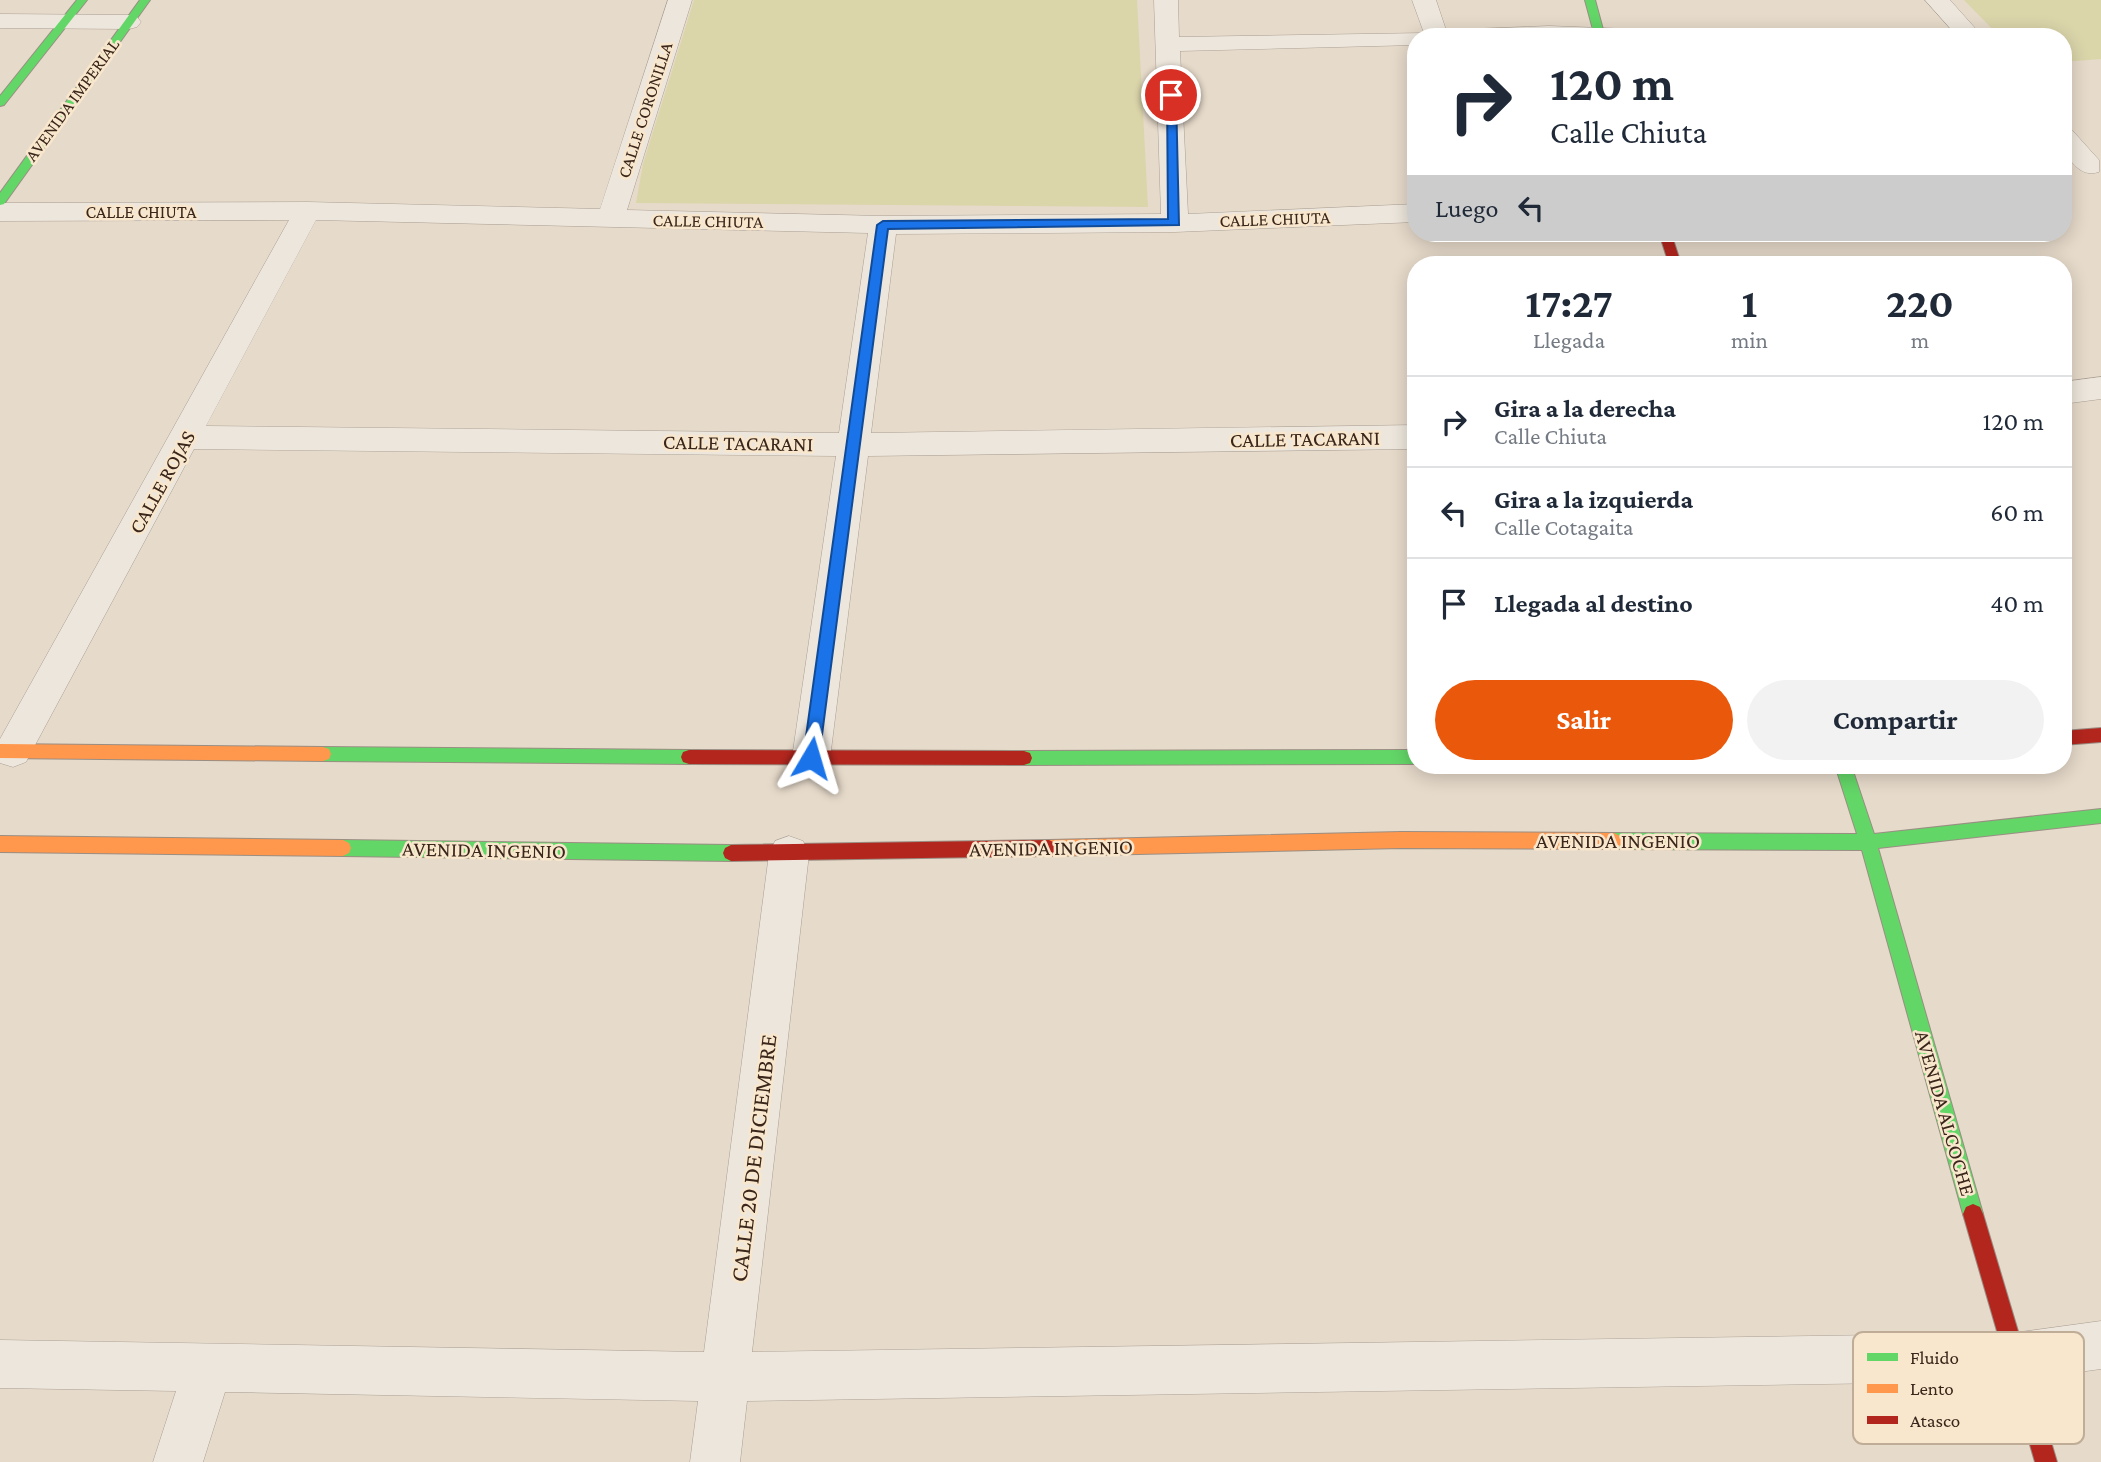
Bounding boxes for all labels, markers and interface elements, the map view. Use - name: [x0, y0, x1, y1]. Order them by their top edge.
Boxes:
- street label: AVENIDA IMPERIAL: [21, 35, 123, 165]
- street label: CALLE CORONILLA: [614, 39, 677, 180]
- icon: right: [1435, 56, 1526, 147]
- text: 120 m: [1550, 56, 1674, 111]
- pin: [1141, 65, 1201, 125]
- icon: arrive: [1152, 76, 1190, 114]
- text: Calle Chiuta: [1550, 114, 1707, 150]
- icon: left: [1512, 189, 1550, 227]
- text: Luego: [1435, 194, 1498, 223]
- street label: CALLE CHIUTA: [86, 202, 197, 222]
- street label: CALLE CHIUTA: [1219, 207, 1331, 231]
- street label: CALLE CHIUTA: [652, 210, 764, 232]
- text: 17:27: [1525, 279, 1613, 326]
- text: 1: [1742, 279, 1757, 326]
- text: 220: [1886, 279, 1954, 326]
- text: Llegada: [1533, 327, 1605, 353]
- text: min: [1731, 327, 1768, 353]
- text: m: [1911, 327, 1929, 353]
- text: Gira a la derecha: [1494, 394, 1676, 423]
- icon: right: [1435, 403, 1473, 441]
- text: 120 m: [1983, 407, 2044, 436]
- text: Calle Chiuta: [1494, 423, 1607, 449]
- street label: CALLE ROJAS: [124, 426, 200, 538]
- street label: CALLE TACARANI: [1230, 426, 1380, 452]
- street label: CALLE TACARANI: [663, 430, 813, 456]
- text: Gira a la izquierda: [1494, 485, 1693, 514]
- icon: left: [1435, 494, 1473, 532]
- text: 60 m: [1990, 498, 2044, 527]
- text: Calle Cotagaita: [1494, 514, 1633, 540]
- icon: arrive: [1435, 585, 1473, 623]
- text: Llegada al destino: [1494, 589, 1693, 618]
- text: 40 m: [1990, 589, 2044, 618]
- button: Salir: [1435, 680, 1733, 760]
- button: Compartir: [1747, 680, 2044, 760]
- position arrow: [774, 721, 848, 795]
- street label: AVENIDA INGENIO: [1536, 829, 1700, 853]
- street label: AVENIDA INGENIO: [969, 835, 1133, 861]
- street label: AVENIDA INGENIO: [402, 837, 566, 863]
- street label: AVENIDA ALCOCHE: [1910, 1027, 1980, 1199]
- street label: CALLE 20 DE DICIEMBRE: [724, 1033, 782, 1283]
- legend: [1853, 1332, 2084, 1444]
- text: Fluido: [1910, 1347, 1959, 1368]
- text: Lento: [1910, 1378, 1954, 1399]
- text: Atasco: [1910, 1410, 1960, 1431]

